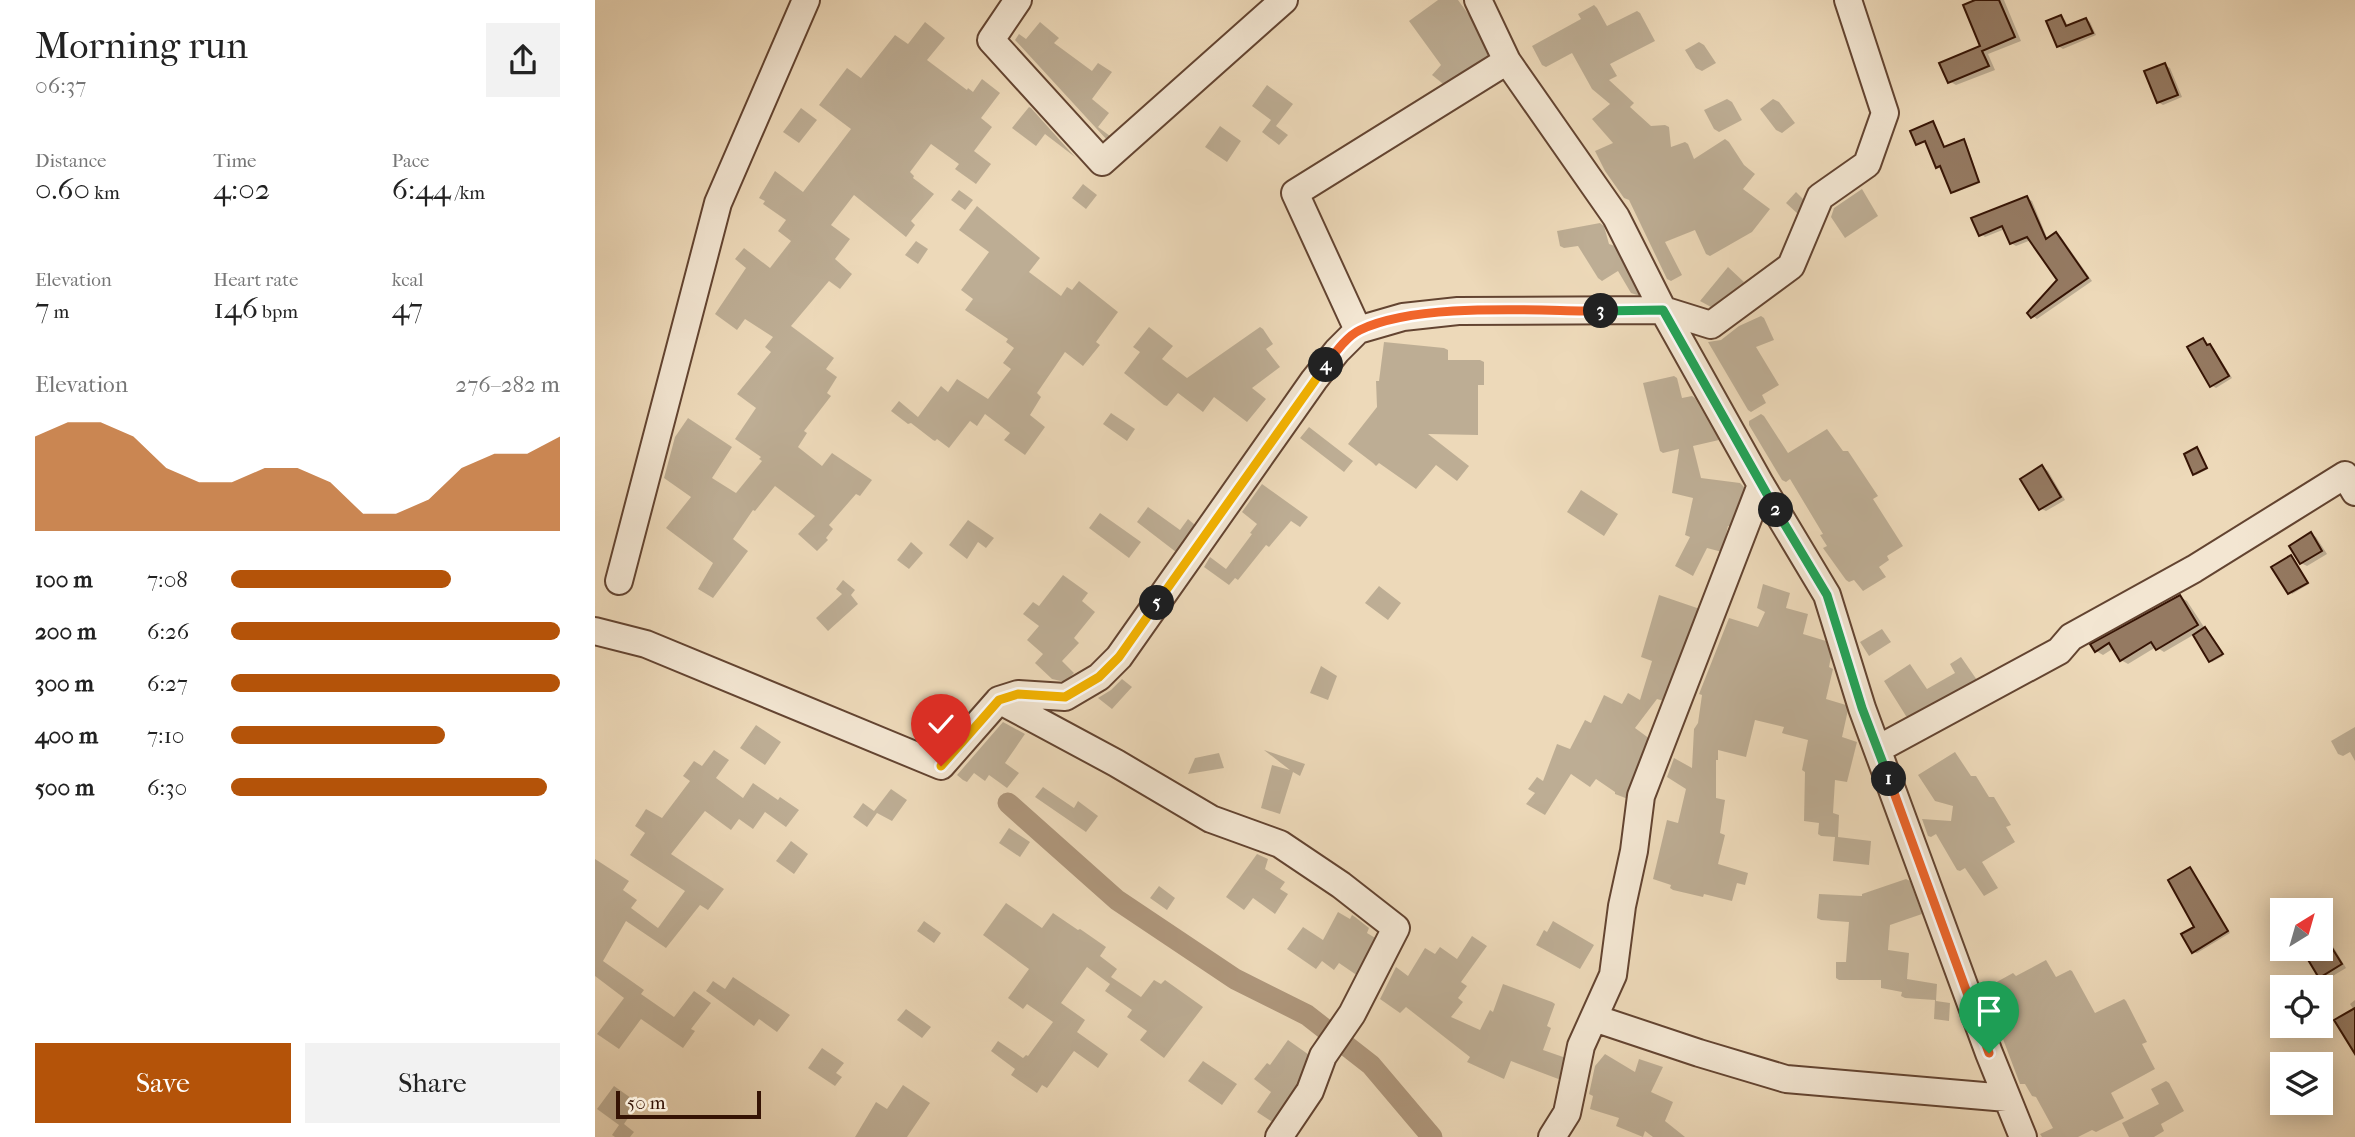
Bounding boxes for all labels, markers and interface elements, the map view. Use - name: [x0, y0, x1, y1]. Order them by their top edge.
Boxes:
- text: Morning run: [35, 23, 248, 68]
- button: share: [486, 23, 560, 97]
- text: 06:37: [35, 72, 86, 99]
- text: Distance: [35, 150, 106, 172]
- text: Time: [213, 150, 257, 172]
- text: Pace: [392, 150, 430, 172]
- text: 0.60: [35, 172, 90, 207]
- text: 4:02: [213, 172, 270, 207]
- text: 6:44: [392, 172, 451, 207]
- text: km: [90, 182, 120, 204]
- text: /km: [451, 182, 485, 204]
- text: Elevation: [35, 269, 112, 291]
- text: Heart rate: [213, 269, 298, 291]
- text: kcal: [392, 269, 424, 291]
- text: 7: [35, 291, 49, 326]
- text: 146: [213, 291, 258, 326]
- text: 47: [392, 291, 423, 326]
- pin: 3: [1583, 294, 1619, 328]
- text: 3: [1597, 299, 1604, 321]
- text: m: [49, 301, 69, 323]
- text: bpm: [258, 301, 298, 323]
- pin: 4: [1309, 348, 1343, 382]
- text: 4: [1320, 353, 1331, 375]
- text: Elevation: [35, 371, 128, 398]
- text: 276–282 m: [455, 371, 560, 398]
- pin: 2: [1759, 492, 1793, 528]
- text: 2: [1771, 498, 1780, 520]
- text: 100 m: [35, 566, 93, 593]
- text: 7:08: [147, 566, 188, 593]
- pin: 5: [1139, 586, 1175, 620]
- text: 5: [1152, 591, 1161, 613]
- text: 200 m: [35, 618, 96, 645]
- text: 6:26: [147, 618, 189, 645]
- text: 300 m: [35, 670, 94, 697]
- text: 6:27: [147, 670, 188, 697]
- pin: [911, 694, 971, 766]
- icon: check: [922, 705, 960, 743]
- text: 400 m: [35, 722, 98, 749]
- text: 7:10: [147, 722, 184, 749]
- pin: 1: [1871, 762, 1907, 796]
- text: 1: [1885, 767, 1892, 789]
- text: 500 m: [35, 774, 94, 801]
- text: 6:30: [147, 774, 187, 801]
- north arrow: [2270, 898, 2333, 961]
- map controls: [2270, 898, 2333, 1115]
- button: locate: [2270, 975, 2333, 1038]
- pin: [1959, 981, 2019, 1053]
- icon: arrive: [1970, 992, 2008, 1030]
- button: Save: [35, 1043, 291, 1123]
- button: Share: [305, 1043, 560, 1123]
- button: layers: [2270, 1052, 2333, 1115]
- scale bar: [616, 1088, 761, 1120]
- text: 50 m: [627, 1092, 666, 1114]

